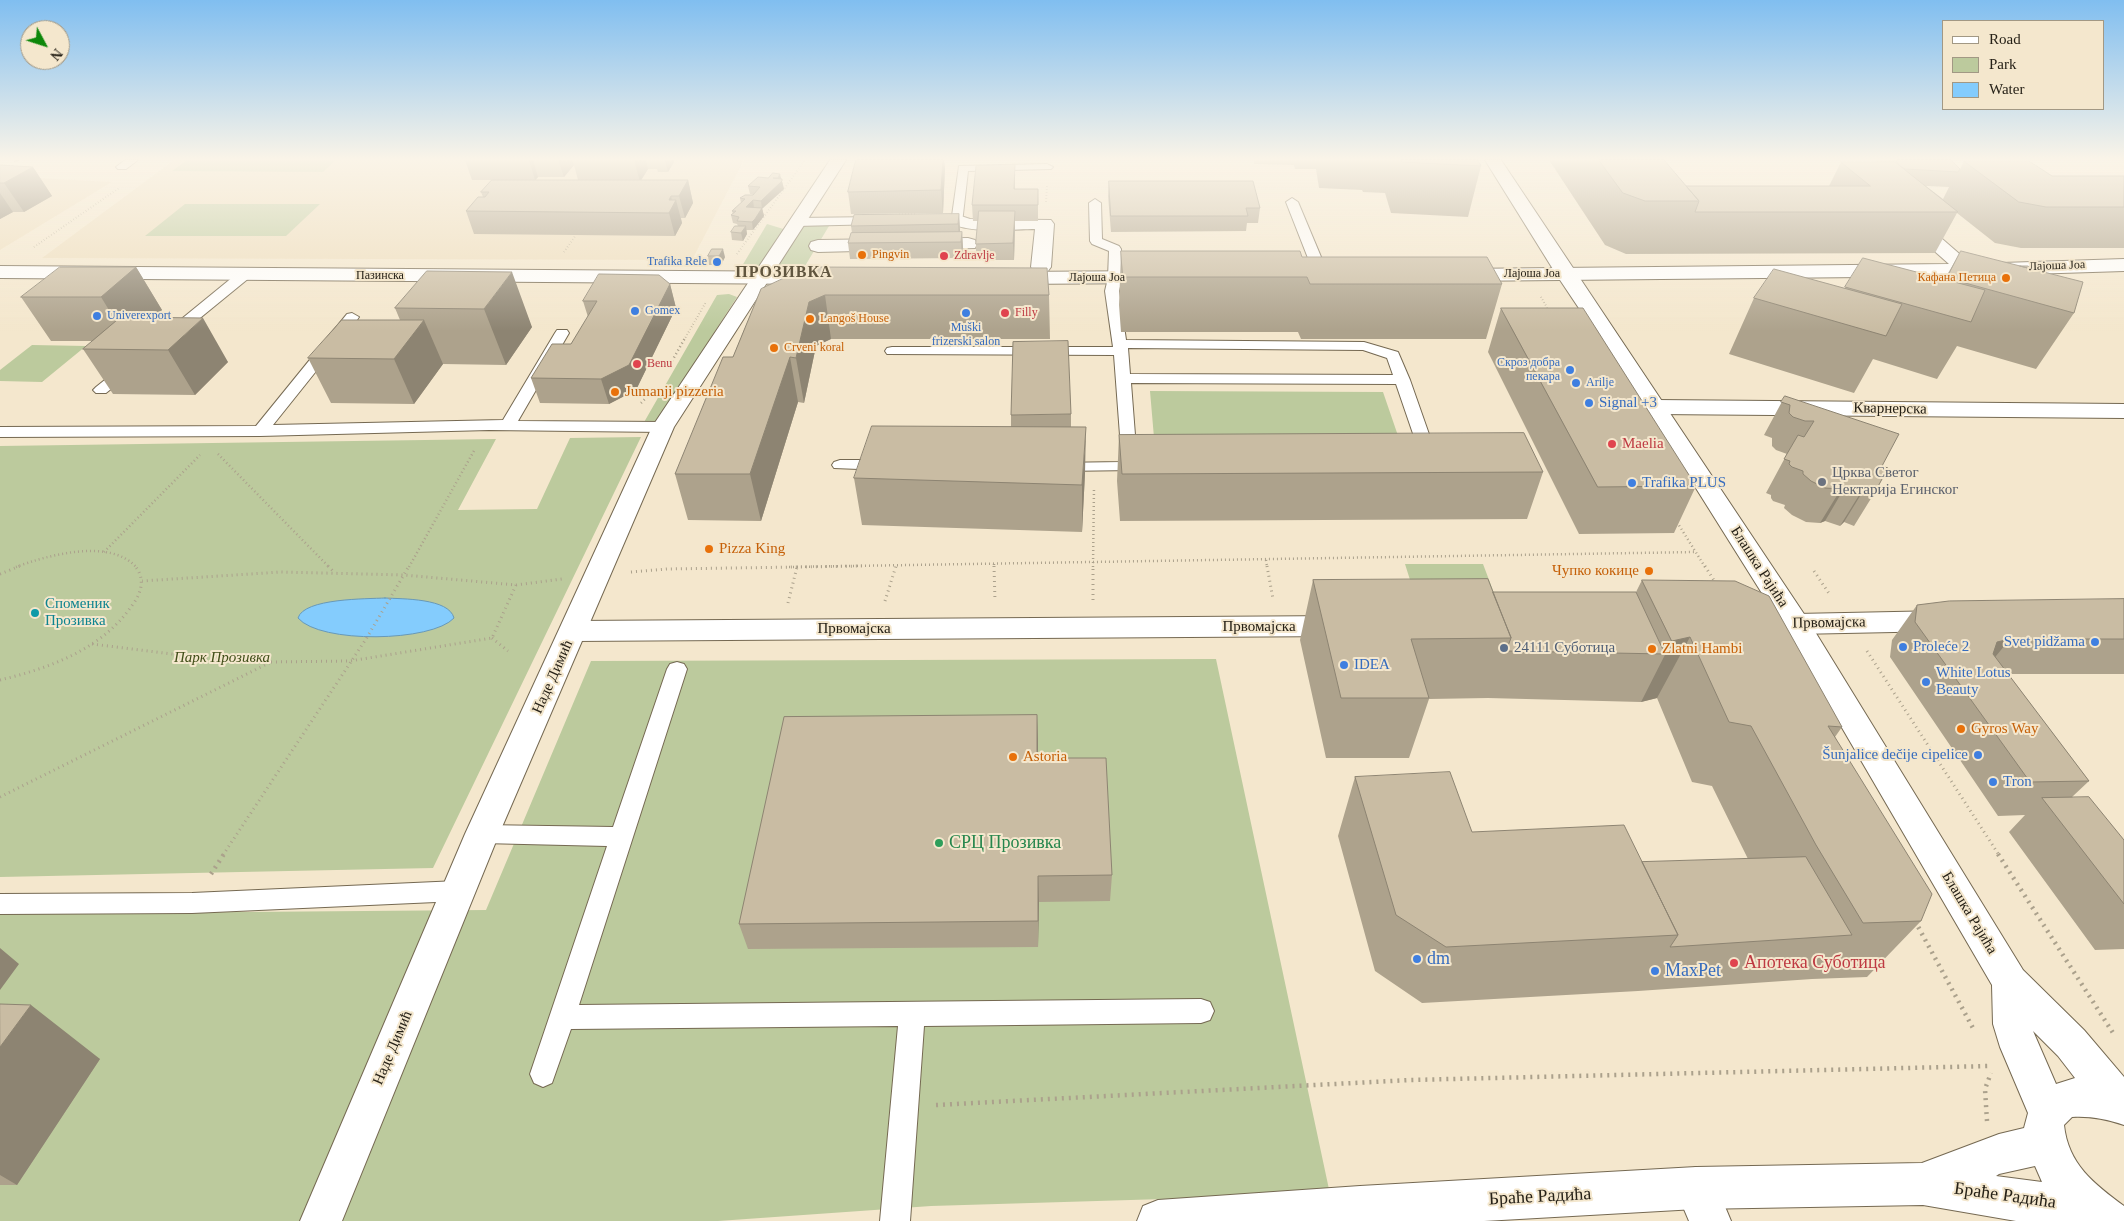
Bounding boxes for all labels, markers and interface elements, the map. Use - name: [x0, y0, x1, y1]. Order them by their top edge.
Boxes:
- north arrow: [20, 20, 70, 70]
- legend: [1942, 20, 2104, 110]
- text: Road: [1989, 31, 2021, 47]
- text: N: [47, 46, 65, 63]
- text: Park: [1989, 56, 2017, 72]
- text: Water: [1989, 81, 2024, 97]
- place label: Pingvin: [872, 248, 909, 262]
- marker: Pingvin: [856, 249, 868, 261]
- place label: Zdravlje: [954, 249, 995, 263]
- marker: Zdravlje: [938, 250, 950, 262]
- place label: Trafika Rele: [647, 255, 707, 269]
- marker: Trafika Rele: [711, 256, 723, 268]
- street label: Лајоша Јоа: [2029, 258, 2085, 274]
- district label: ПРОЗИВКА: [734, 263, 834, 283]
- street label: Лајоша Јоа: [1504, 267, 1560, 281]
- street label: Пазинска: [356, 269, 404, 283]
- street label: Лајоша Јоа: [1069, 271, 1125, 285]
- place label: Кафана Петица: [1918, 271, 1996, 285]
- marker: Кафана Петица: [2000, 272, 2012, 284]
- place label: Gomex: [645, 304, 680, 318]
- marker: Gomex: [629, 305, 641, 317]
- place label: Filly: [1015, 306, 1038, 320]
- marker: Muški frizerski salon: [960, 307, 972, 319]
- marker: Filly: [999, 307, 1011, 319]
- place label: Univerexport: [107, 309, 171, 323]
- marker: Univerexport: [91, 310, 103, 322]
- place label: Langoš House: [820, 312, 889, 326]
- marker: Langoš House: [804, 313, 816, 325]
- place label: Muški frizerski salon: [932, 321, 1000, 349]
- place label: Crveni koral: [784, 341, 844, 355]
- marker: Crveni koral: [768, 342, 780, 354]
- place label: Скроз добра пекара: [1497, 356, 1560, 384]
- place label: Benu: [647, 357, 672, 371]
- marker: Benu: [631, 358, 643, 370]
- marker: Скроз добра пекара: [1564, 364, 1576, 376]
- place label: Arilje: [1586, 376, 1614, 390]
- marker: Arilje: [1570, 377, 1582, 389]
- place label: Jumanji pizzeria: [625, 383, 724, 401]
- marker: Jumanji pizzeria: [609, 386, 621, 398]
- place label: Signal +3: [1599, 394, 1657, 412]
- marker: Signal +3: [1583, 397, 1595, 409]
- street label: Кварнерска: [1853, 399, 1927, 419]
- place label: Maelia: [1622, 435, 1664, 453]
- marker: Maelia: [1606, 438, 1618, 450]
- place label: Црква Светог Нектарија Егинског: [1832, 464, 1958, 499]
- place label: Trafika PLUS: [1642, 474, 1726, 492]
- marker: Црква Светог Нектарија Егинског: [1816, 476, 1828, 488]
- marker: Trafika PLUS: [1626, 477, 1638, 489]
- street label: Блашка Рајића: [1726, 523, 1792, 611]
- place label: Pizza King: [719, 540, 785, 558]
- marker: Pizza King: [703, 543, 715, 555]
- place label: Чупко кокице: [1552, 562, 1639, 580]
- marker: Чупко кокице: [1643, 565, 1655, 577]
- place label: Споменик Прозивка: [45, 595, 110, 630]
- marker: Споменик Прозивка: [29, 607, 41, 619]
- street label: Првомајска: [1792, 613, 1866, 633]
- street label: Првомајска: [1222, 618, 1296, 636]
- street label: Првомајска: [817, 620, 891, 638]
- place label: Svet pidžama: [2004, 633, 2085, 651]
- marker: Svet pidžama: [2089, 636, 2101, 648]
- street label: Наде Димић: [529, 637, 577, 717]
- place label: Proleće 2: [1913, 638, 1969, 656]
- place label: 24111 Суботица: [1514, 639, 1615, 657]
- place label: Zlatni Hambi: [1662, 640, 1742, 658]
- marker: Proleće 2: [1897, 641, 1909, 653]
- marker: 24111 Суботица: [1498, 642, 1510, 654]
- marker: Zlatni Hambi: [1646, 643, 1658, 655]
- park label: Парк Прозивка: [174, 649, 270, 667]
- place label: IDEA: [1354, 656, 1390, 674]
- marker: IDEA: [1338, 659, 1350, 671]
- place label: White Lotus Beauty: [1936, 664, 2011, 699]
- marker: White Lotus Beauty: [1920, 676, 1932, 688]
- place label: Gyros Way: [1971, 720, 2039, 738]
- marker: Gyros Way: [1955, 723, 1967, 735]
- place label: Šunjalice dečije cipelice: [1822, 746, 1968, 764]
- place label: Astoria: [1023, 748, 1067, 766]
- marker: Šunjalice dečije cipelice: [1972, 749, 1984, 761]
- marker: Astoria: [1007, 751, 1019, 763]
- place label: Tron: [2003, 773, 2032, 791]
- marker: Tron: [1987, 776, 1999, 788]
- place label: СРЦ Прозивка: [949, 832, 1061, 854]
- marker: СРЦ Прозивка: [933, 837, 945, 849]
- street label: Блашка Рајића: [1937, 869, 2001, 957]
- place label: dm: [1427, 948, 1450, 970]
- place label: Апотека Суботица: [1744, 952, 1886, 974]
- marker: dm: [1411, 953, 1423, 965]
- marker: Апотека Суботица: [1728, 957, 1740, 969]
- place label: MaxPet: [1665, 960, 1721, 982]
- marker: MaxPet: [1649, 965, 1661, 977]
- street label: Наде Димић: [369, 1008, 417, 1088]
- street label: Браће Радића: [1953, 1178, 2057, 1214]
- street label: Браће Радића: [1488, 1184, 1592, 1210]

